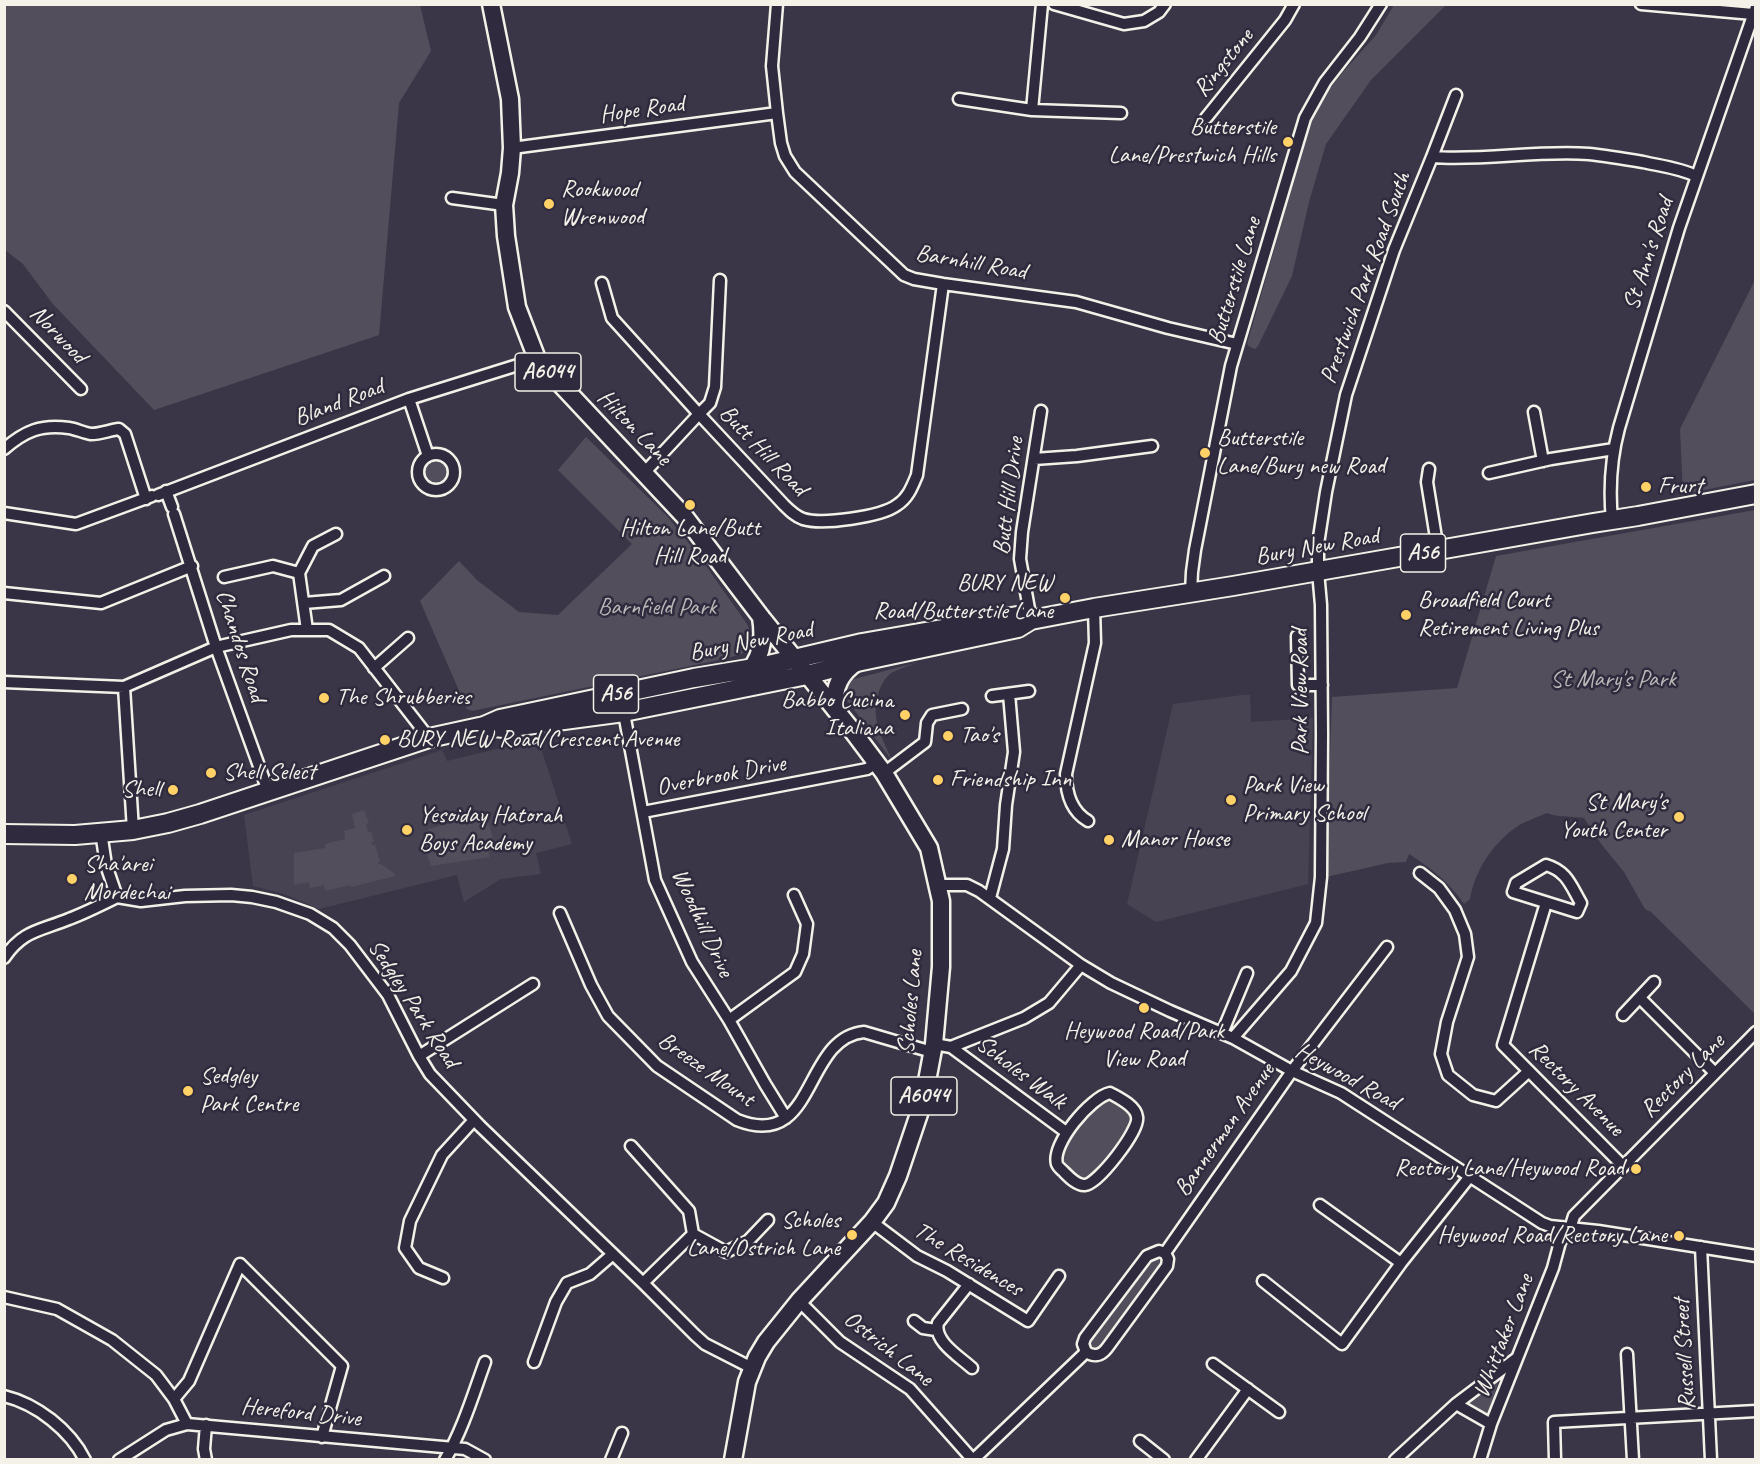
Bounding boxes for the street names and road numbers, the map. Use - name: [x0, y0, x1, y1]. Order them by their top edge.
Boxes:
- street label: Ringstone: [1188, 23, 1260, 103]
- street label: Hope Road: [598, 90, 686, 130]
- street label: Prestwich Park Road South: [1314, 168, 1418, 388]
- street label: St Ann's Road: [1617, 194, 1681, 314]
- street label: Butterstile Lane: [1202, 214, 1268, 348]
- street label: Barnhill Road: [913, 239, 1029, 287]
- street label: Norwood: [23, 300, 93, 370]
- road number: A6044: [515, 353, 581, 391]
- street label: Bland Road: [290, 373, 388, 433]
- street label: Hilton Lane: [591, 384, 677, 472]
- street label: Butt Hill Road: [713, 399, 813, 503]
- street label: Butt Hill Drive: [987, 436, 1031, 556]
- street label: Bury New Road: [1253, 522, 1381, 572]
- road number: A56: [1400, 534, 1446, 572]
- street label: Chandos Road: [208, 586, 272, 706]
- street label: Bury New Road: [687, 616, 815, 668]
- street label: Park View Road: [1287, 629, 1315, 755]
- road number: A56: [594, 675, 638, 713]
- street label: Overbrook Drive: [654, 749, 788, 803]
- street label: Woodhill Drive: [664, 864, 740, 982]
- street label: Sedgley Park Road: [361, 935, 465, 1073]
- street label: Scholes Lane: [892, 949, 930, 1055]
- street label: Breeze Mount: [652, 1026, 760, 1114]
- street label: Rectory Lane: [1635, 1028, 1731, 1124]
- street label: Scholes Walk: [970, 1030, 1072, 1116]
- street label: Rectory Avenue: [1522, 1035, 1630, 1143]
- street label: Heywood Road: [1290, 1037, 1404, 1117]
- street label: Bannerman Avenue: [1168, 1058, 1282, 1202]
- road number: A6044: [891, 1077, 957, 1115]
- street label: The Residences: [908, 1216, 1028, 1304]
- street label: Whittaker Lane: [1467, 1270, 1541, 1402]
- street label: Russell Street: [1668, 1298, 1702, 1410]
- street label: Ostrich Lane: [837, 1305, 939, 1393]
- street label: Hereford Drive: [240, 1392, 362, 1434]

